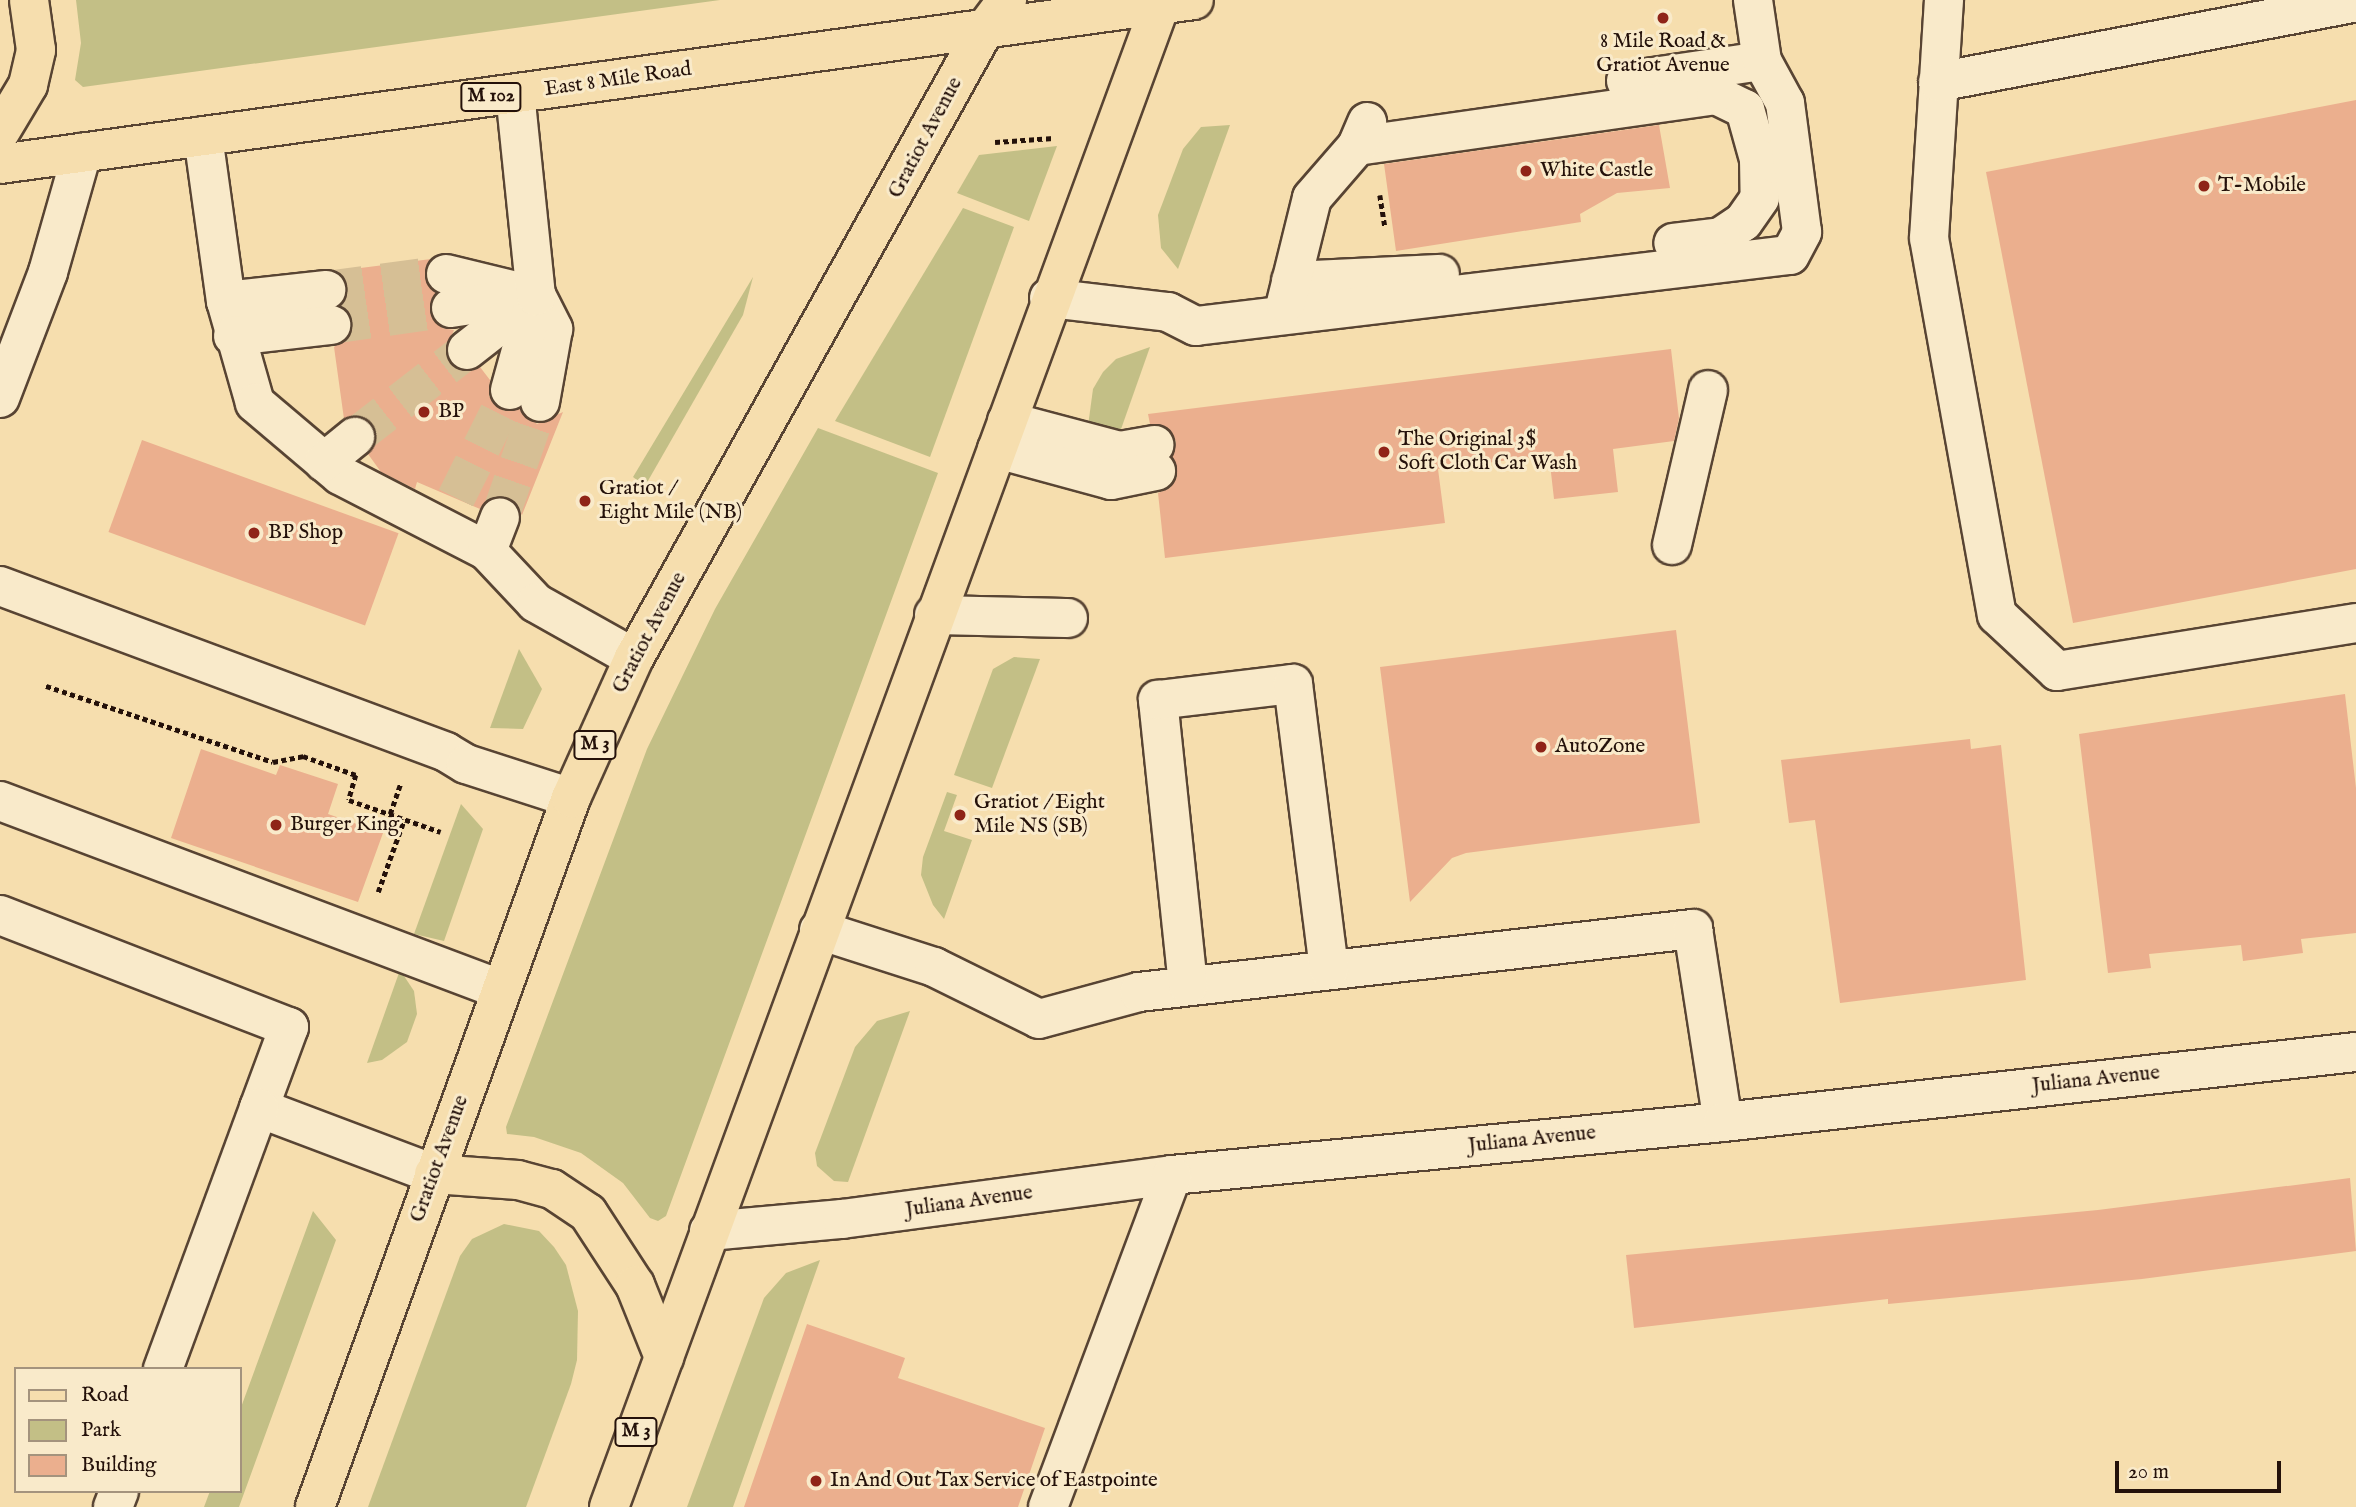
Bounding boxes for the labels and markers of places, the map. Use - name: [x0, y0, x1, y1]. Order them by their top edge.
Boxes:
- marker: 8 Mile Road & Gratiot Avenue: [1655, 10, 1671, 26]
- place label: 8 Mile Road & Gratiot Avenue: [1596, 29, 1730, 79]
- place label: White Castle: [1540, 158, 1653, 184]
- marker: White Castle: [1518, 163, 1534, 179]
- place label: T-Mobile: [2218, 173, 2306, 199]
- marker: T-Mobile: [2196, 178, 2212, 194]
- place label: BP: [438, 399, 464, 425]
- marker: BP: [416, 404, 432, 420]
- place label: The Original 3$ Soft Cloth Car Wash: [1398, 427, 1577, 477]
- marker: The Original 3$ Soft Cloth Car Wash: [1376, 444, 1392, 460]
- place label: Gratiot / Eight Mile (NB): [599, 476, 742, 526]
- marker: Gratiot / Eight Mile (NB): [577, 493, 593, 509]
- place label: BP Shop: [268, 520, 343, 546]
- marker: BP Shop: [246, 525, 262, 541]
- place label: AutoZone: [1555, 734, 1645, 760]
- marker: AutoZone: [1533, 739, 1549, 755]
- place label: Gratiot / Eight Mile NS (SB): [974, 790, 1105, 840]
- marker: Gratiot / Eight Mile NS (SB): [952, 807, 968, 823]
- place label: Burger King: [290, 812, 399, 838]
- marker: Burger King: [268, 817, 284, 833]
- place label: In And Out Tax Service of Eastpointe: [830, 1468, 1158, 1494]
- marker: In And Out Tax Service of Eastpointe: [808, 1473, 824, 1489]

